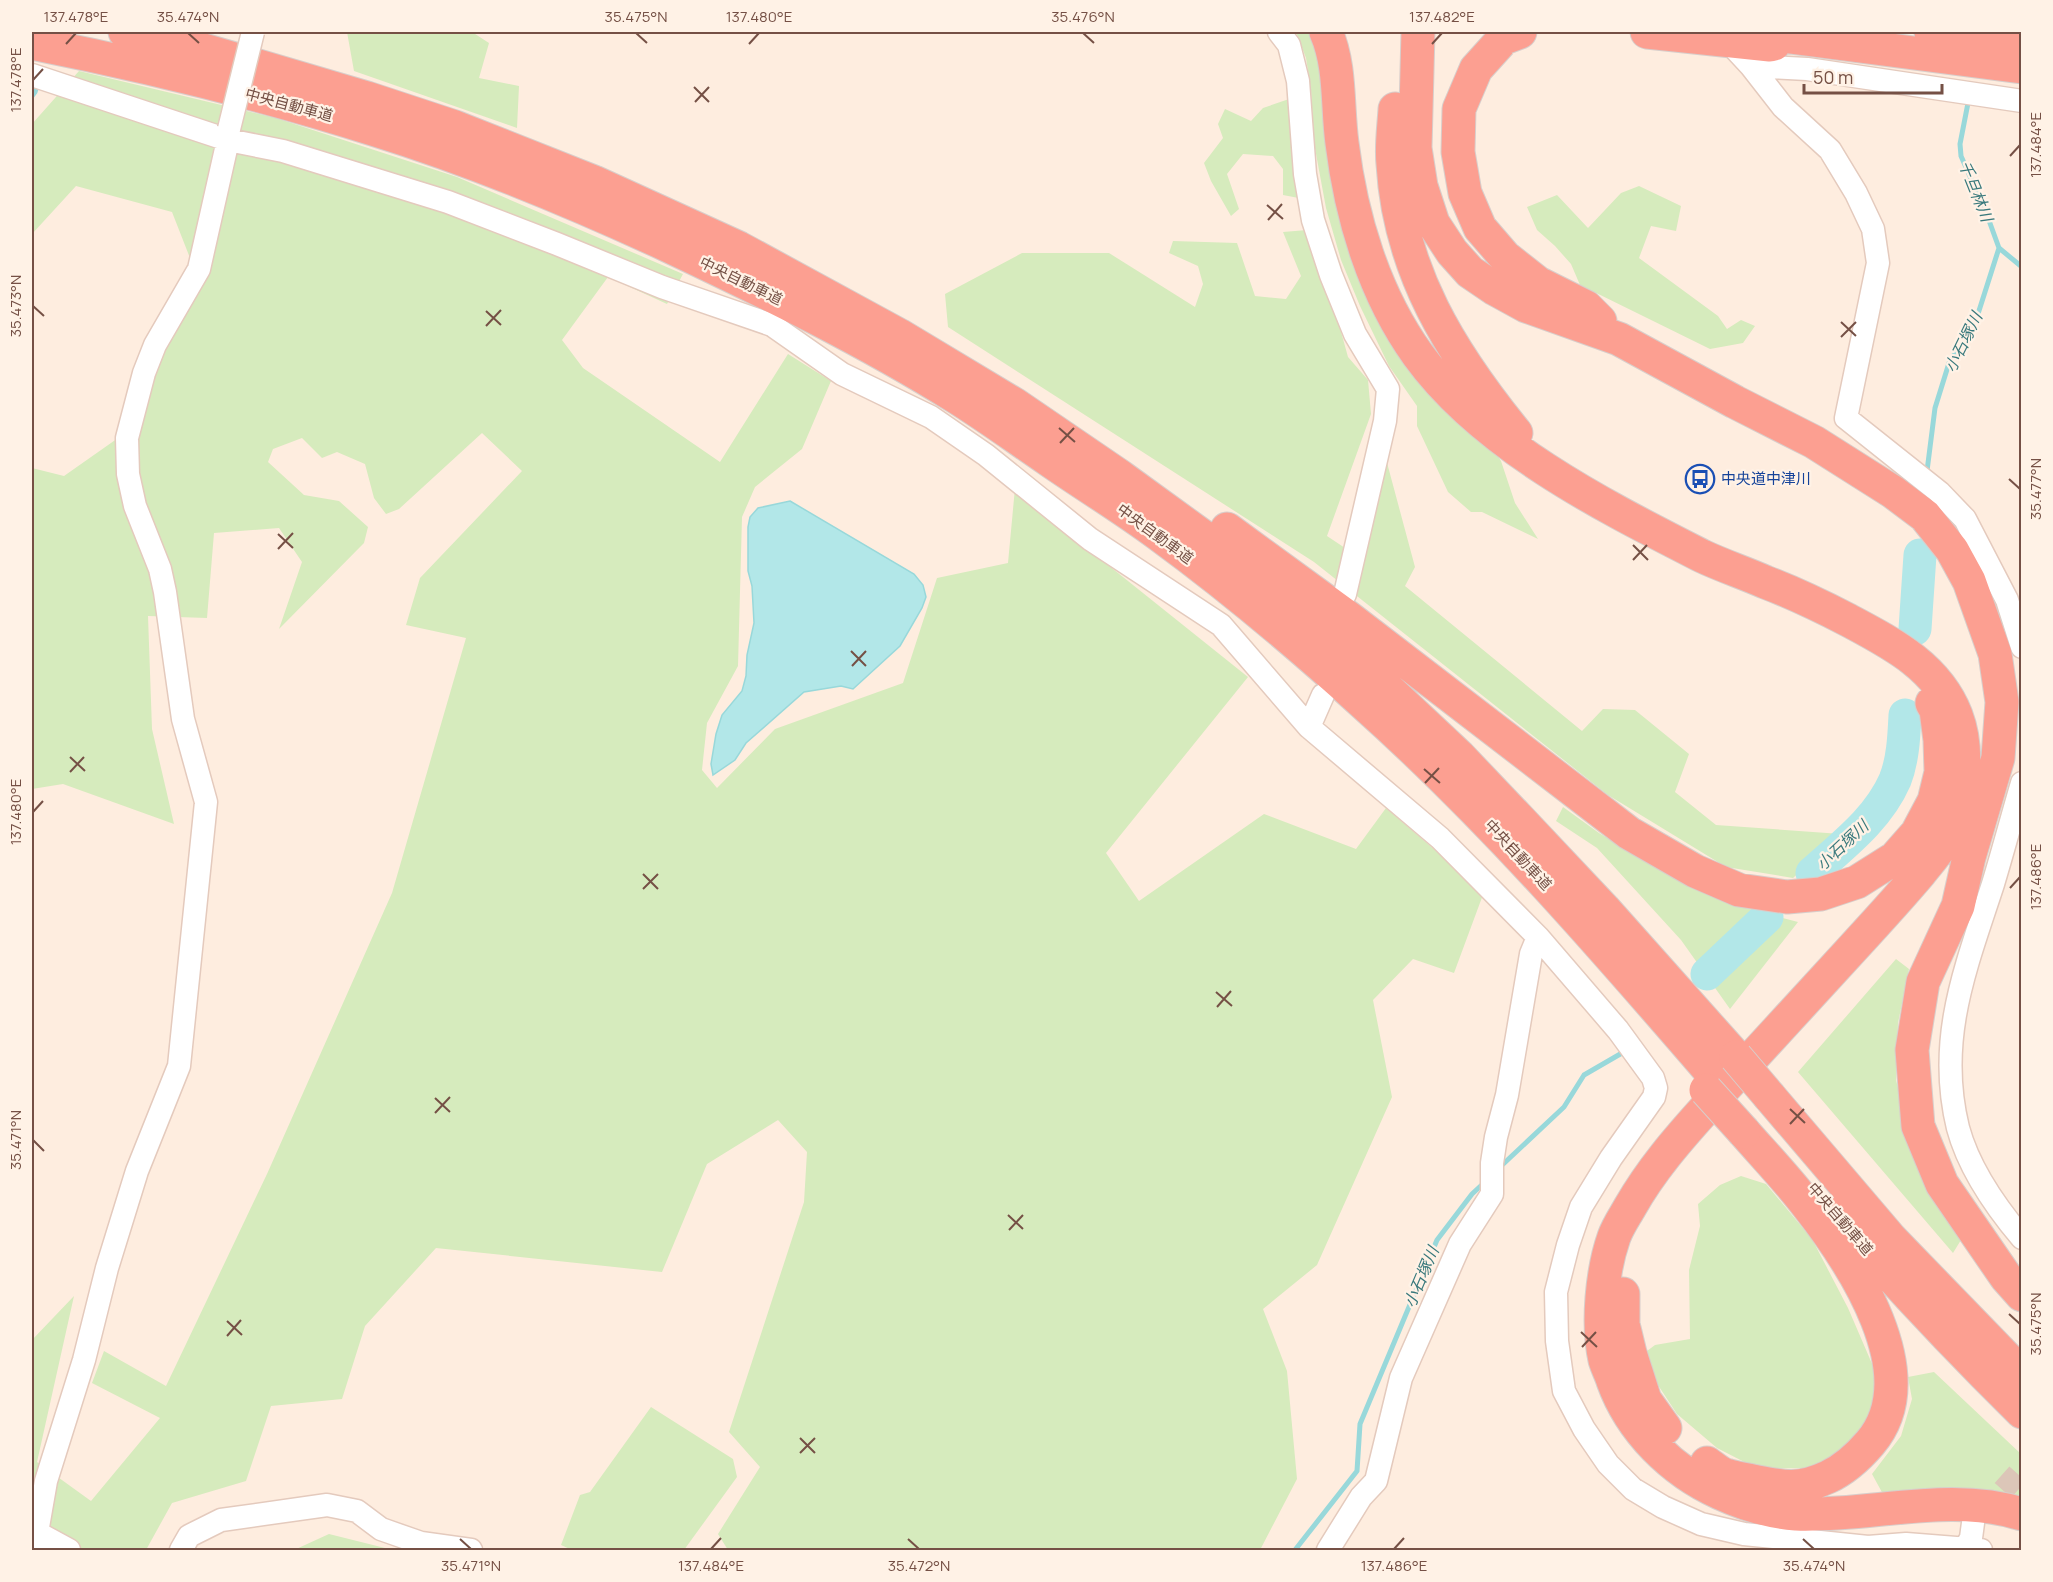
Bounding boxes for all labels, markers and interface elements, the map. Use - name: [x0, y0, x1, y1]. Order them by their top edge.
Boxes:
- text: 137.478°E: [44, 6, 108, 27]
- text: 35.474°N: [157, 6, 219, 27]
- text: 35.475°N: [605, 6, 667, 27]
- text: 137.480°E: [726, 6, 792, 27]
- text: 35.476°N: [1051, 6, 1115, 27]
- text: 137.482°E: [1409, 6, 1475, 27]
- text: 137.478°E: [5, 48, 26, 112]
- scale bar: [1804, 57, 1942, 95]
- text: 50 m: [1813, 65, 1853, 89]
- street label: 中央自動車道: [243, 83, 335, 126]
- text: 137.484°E: [2025, 112, 2046, 178]
- water label: 千旦林川: [1954, 157, 1999, 227]
- street label: 中央自動車道: [696, 251, 786, 310]
- text: 35.473°N: [5, 275, 26, 337]
- water label: 小石塚川: [1939, 307, 1988, 376]
- text: 35.477°N: [2025, 458, 2046, 520]
- bus stop icon: 中央道中津川: [1684, 463, 1716, 495]
- place label: 中央道中津川: [1721, 468, 1811, 489]
- street label: 中央自動車道: [1113, 499, 1198, 569]
- text: 137.480°E: [5, 779, 26, 845]
- water label: 小石塚川: [1811, 814, 1874, 875]
- street label: 中央自動車道: [1480, 815, 1557, 895]
- text: 137.486°E: [2025, 844, 2046, 910]
- text: 35.471°N: [5, 1110, 26, 1170]
- street label: 中央自動車道: [1803, 1178, 1878, 1260]
- water label: 小石塚川: [1398, 1241, 1444, 1311]
- text: 35.475°N: [2025, 1293, 2046, 1355]
- text: 35.471°N: [441, 1555, 501, 1576]
- text: 137.484°E: [678, 1555, 744, 1576]
- text: 35.472°N: [888, 1555, 950, 1576]
- text: 137.486°E: [1361, 1555, 1427, 1576]
- text: 35.474°N: [1783, 1555, 1845, 1576]

